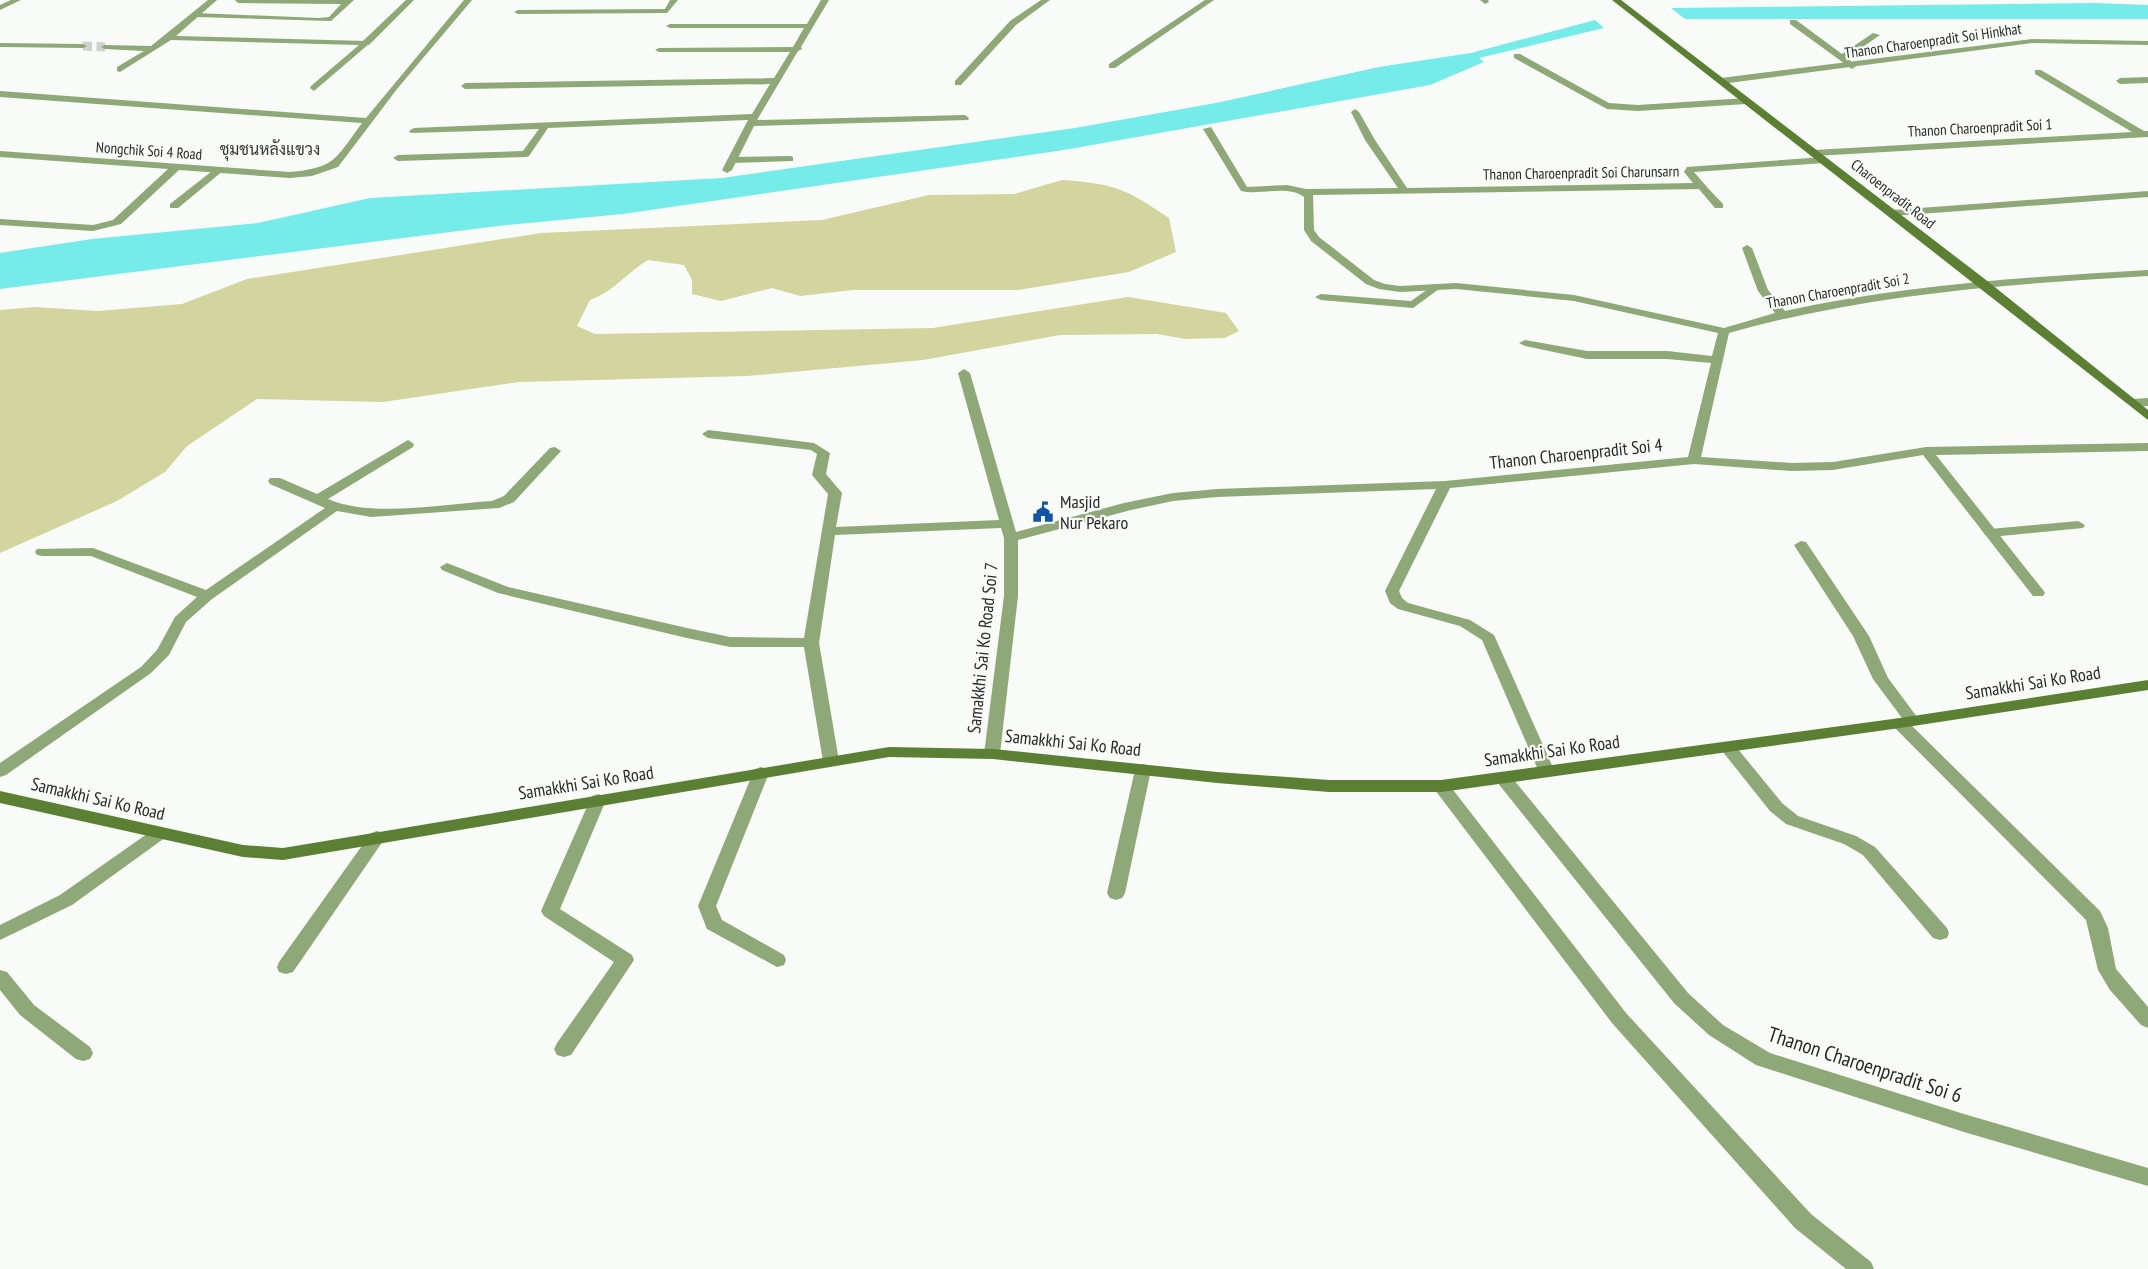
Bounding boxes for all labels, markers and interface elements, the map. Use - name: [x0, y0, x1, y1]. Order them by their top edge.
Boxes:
- street label: Thanon Charoenpradit Soi Hinkhat: [1843, 19, 2023, 62]
- street label: Thanon Charoenpradit Soi 1: [1907, 114, 2053, 141]
- street label: Nongchik Soi 4 Road: [95, 137, 203, 164]
- district label: ชุมชนหลังแขวง: [220, 139, 320, 161]
- street label: Charoenpradit Road: [1847, 155, 1939, 233]
- street label: Thanon Charoenpradit Soi Charunsarn: [1483, 161, 1679, 184]
- street label: Thanon Charoenpradit Soi 2: [1765, 269, 1911, 312]
- street label: Thanon Charoenpradit Soi 4: [1488, 433, 1664, 474]
- place label: Masjid Nur Pekaro: [1060, 490, 1128, 534]
- public building icon: Masjid Nur Pekaro: [1031, 500, 1055, 524]
- street label: Samakkhi Sai Ko Road Soi 7: [962, 561, 1003, 735]
- street label: Samakkhi Sai Ko Road: [1964, 660, 2102, 705]
- street label: Samakkhi Sai Ko Road: [1004, 724, 1142, 761]
- street label: Samakkhi Sai Ko Road: [1483, 730, 1621, 771]
- street label: Samakkhi Sai Ko Road: [517, 760, 655, 805]
- street label: Samakkhi Sai Ko Road: [29, 772, 167, 825]
- street label: Thanon Charoenpradit Soi 6: [1765, 1020, 1966, 1109]

